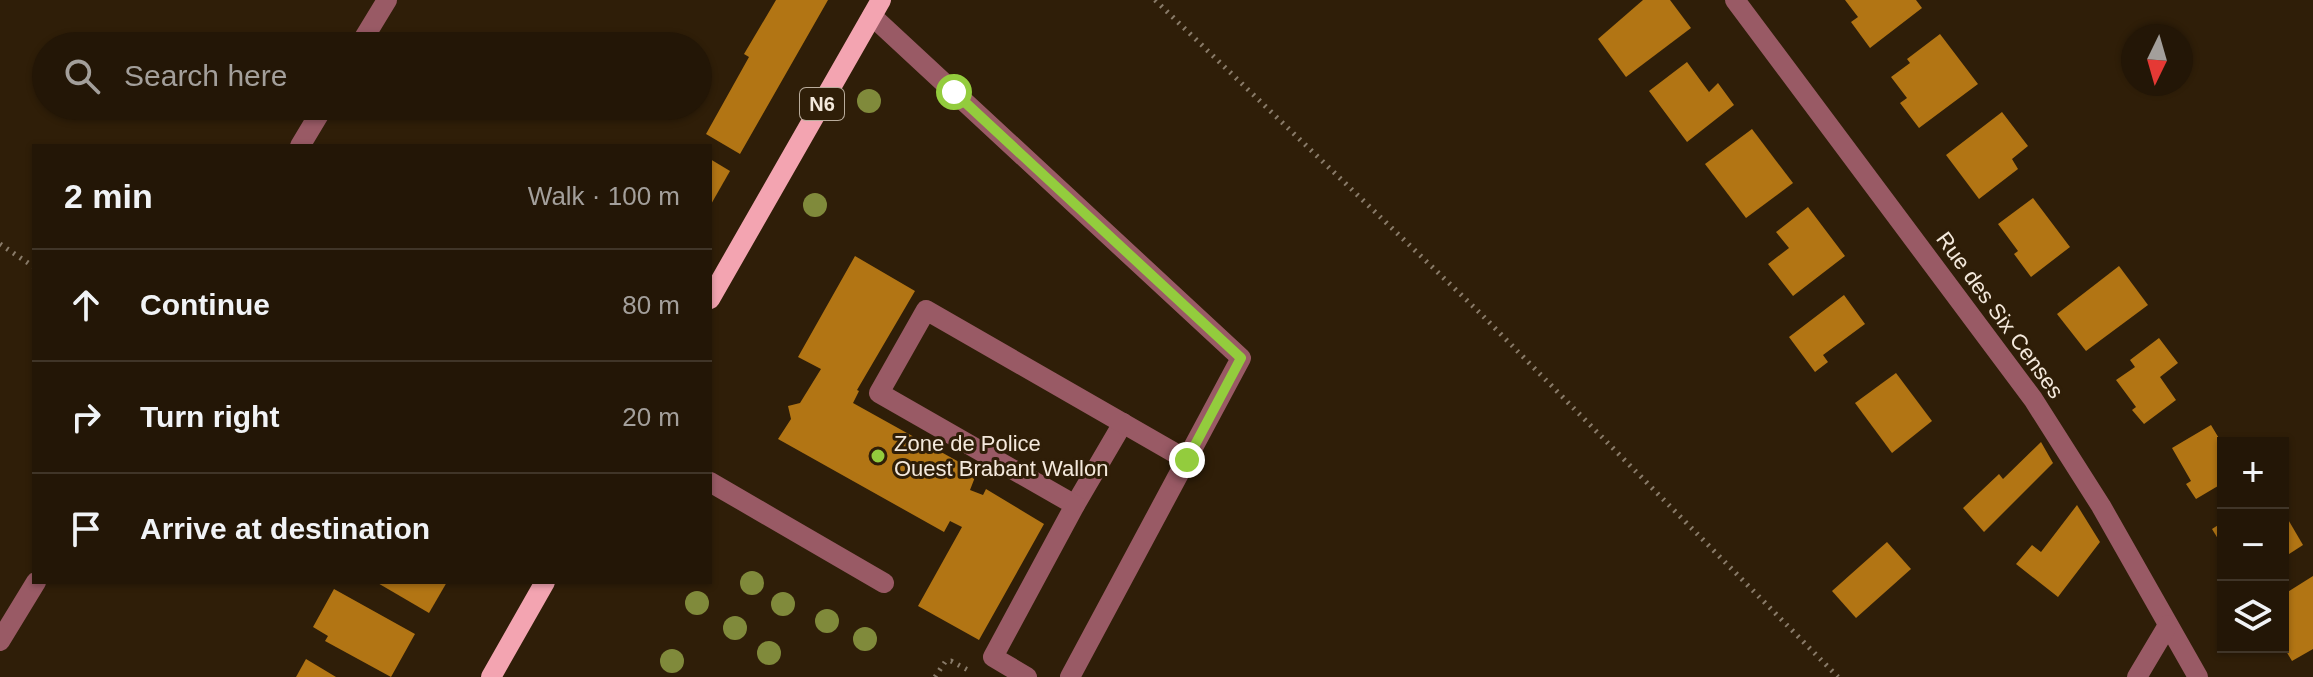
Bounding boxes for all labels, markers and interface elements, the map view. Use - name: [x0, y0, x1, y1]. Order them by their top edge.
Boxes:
- north arrow: [2121, 24, 2193, 96]
- search box: [32, 32, 712, 120]
- icon: search: [60, 54, 104, 98]
- text: Search here: [124, 59, 287, 92]
- route start: [936, 74, 972, 110]
- road number: N6: [800, 88, 844, 120]
- text: 2 min: [64, 177, 153, 215]
- text: Walk · 100 m: [528, 181, 680, 211]
- street label: Rue des Six Censes: [1931, 227, 2069, 403]
- icon: ahead: [64, 283, 108, 327]
- text: Continue: [140, 288, 270, 321]
- text: 80 m: [622, 290, 680, 320]
- icon: right: [64, 395, 108, 439]
- text: Turn right: [140, 400, 279, 433]
- text: 20 m: [622, 402, 680, 432]
- place label: Zone de Police Ouest Brabant Wallon: [894, 431, 1108, 481]
- map controls: [2217, 437, 2289, 653]
- button: +: [2217, 437, 2289, 509]
- route end: [1169, 442, 1205, 478]
- marker: Zone de Police Ouest Brabant Wallon: [869, 447, 887, 465]
- icon: arrive: [64, 507, 108, 551]
- button: −: [2217, 509, 2289, 581]
- text: Arrive at destination: [140, 512, 430, 545]
- button: layers: [2217, 581, 2289, 653]

